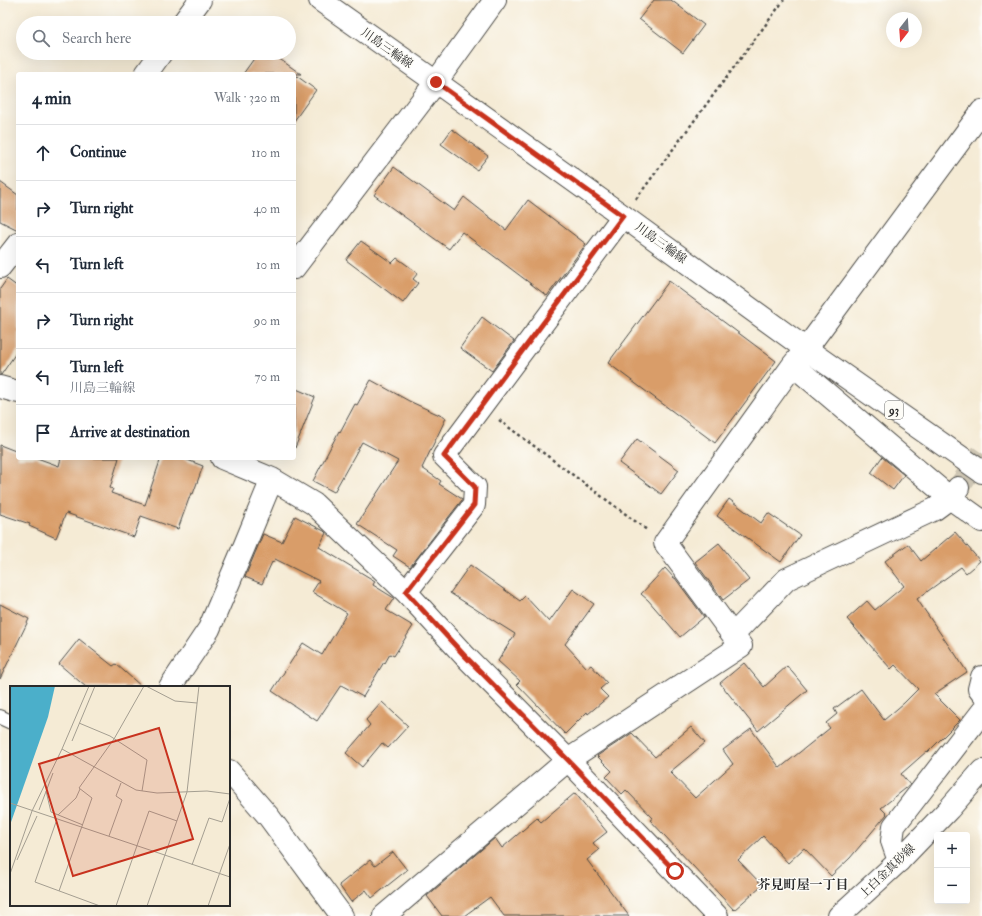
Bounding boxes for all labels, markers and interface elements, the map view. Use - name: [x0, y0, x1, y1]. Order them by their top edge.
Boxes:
- north arrow: [886, 12, 922, 48]
- search box: [16, 16, 296, 60]
- street label: 川島三輪線: [358, 25, 416, 72]
- icon: search: [30, 27, 52, 49]
- text: Search here: [62, 29, 131, 48]
- route end: [427, 73, 445, 91]
- text: 4 min: [32, 88, 71, 109]
- text: Walk · 320 m: [214, 90, 280, 106]
- icon: ahead: [32, 142, 54, 164]
- text: Continue: [70, 143, 126, 162]
- text: 110 m: [251, 145, 280, 161]
- icon: right: [32, 198, 54, 220]
- text: Turn right: [70, 199, 133, 218]
- text: 40 m: [254, 201, 280, 217]
- street label: 川島三輪線: [632, 220, 689, 267]
- icon: left: [32, 254, 54, 276]
- text: Turn left: [70, 255, 124, 274]
- text: 10 m: [256, 257, 280, 273]
- icon: right: [32, 310, 54, 332]
- text: Turn right: [70, 311, 133, 330]
- text: 90 m: [254, 313, 280, 329]
- text: Turn left: [70, 358, 124, 377]
- icon: left: [32, 366, 54, 388]
- text: 70 m: [255, 369, 280, 385]
- text: 川島三輪線: [70, 380, 135, 396]
- road number: 93: [885, 401, 903, 419]
- icon: arrive: [32, 422, 54, 444]
- text: Arrive at destination: [70, 423, 190, 442]
- inset map: [10, 686, 230, 906]
- map controls: [934, 832, 970, 904]
- button: +: [934, 832, 970, 868]
- street label: 上白金真砂線: [856, 841, 918, 902]
- route start: [666, 862, 684, 880]
- button: −: [934, 868, 970, 904]
- district label: 芥見町屋一丁目: [757, 877, 849, 893]

